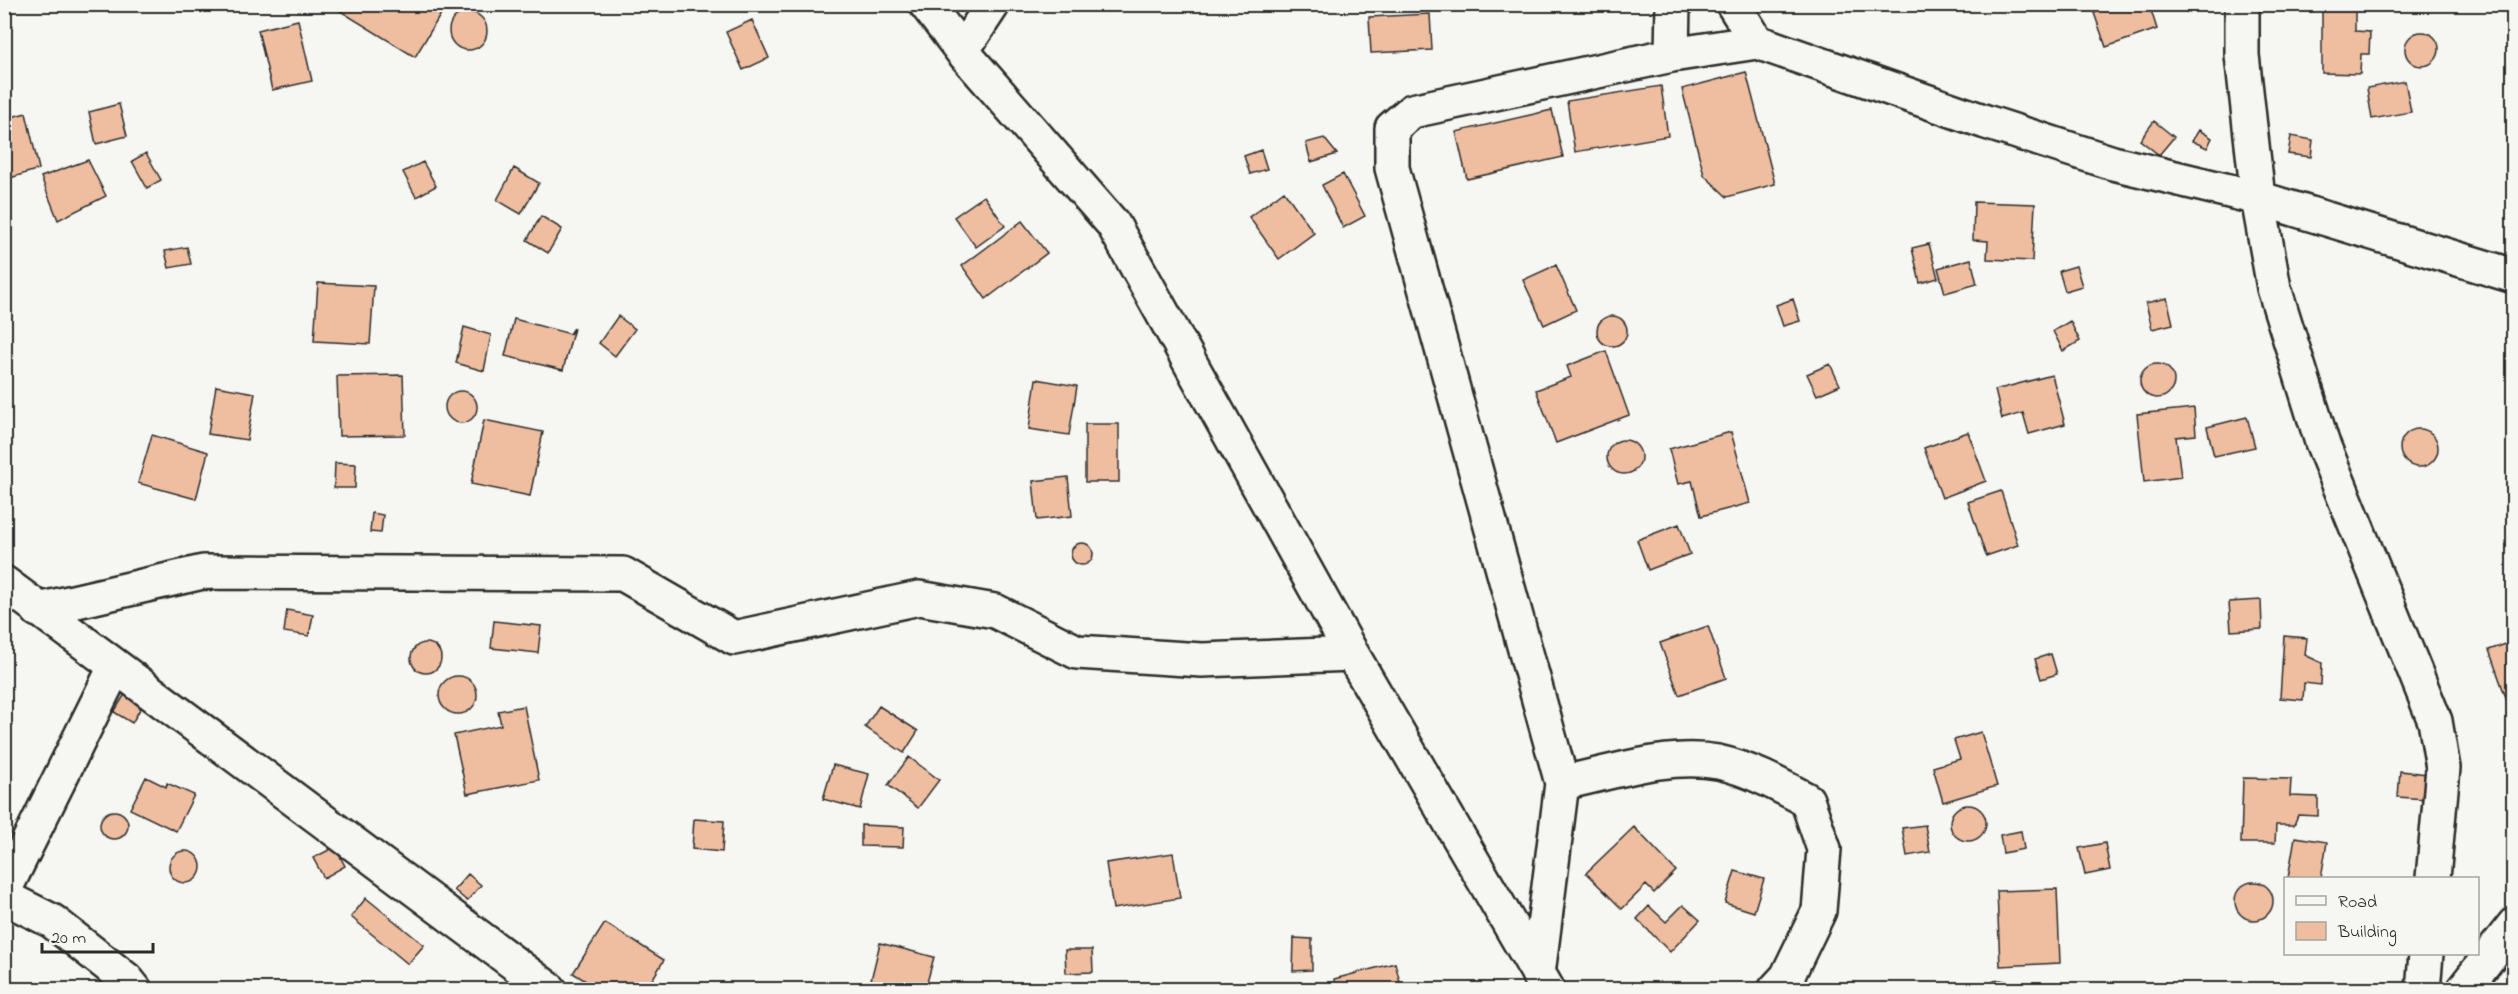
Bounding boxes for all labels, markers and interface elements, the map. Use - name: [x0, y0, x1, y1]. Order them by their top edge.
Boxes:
- legend: [2284, 877, 2479, 955]
- text: Road: [2338, 890, 2377, 916]
- scale bar: [42, 916, 153, 954]
- text: Building: [2337, 920, 2397, 947]
- text: 20 m: [51, 926, 86, 952]

